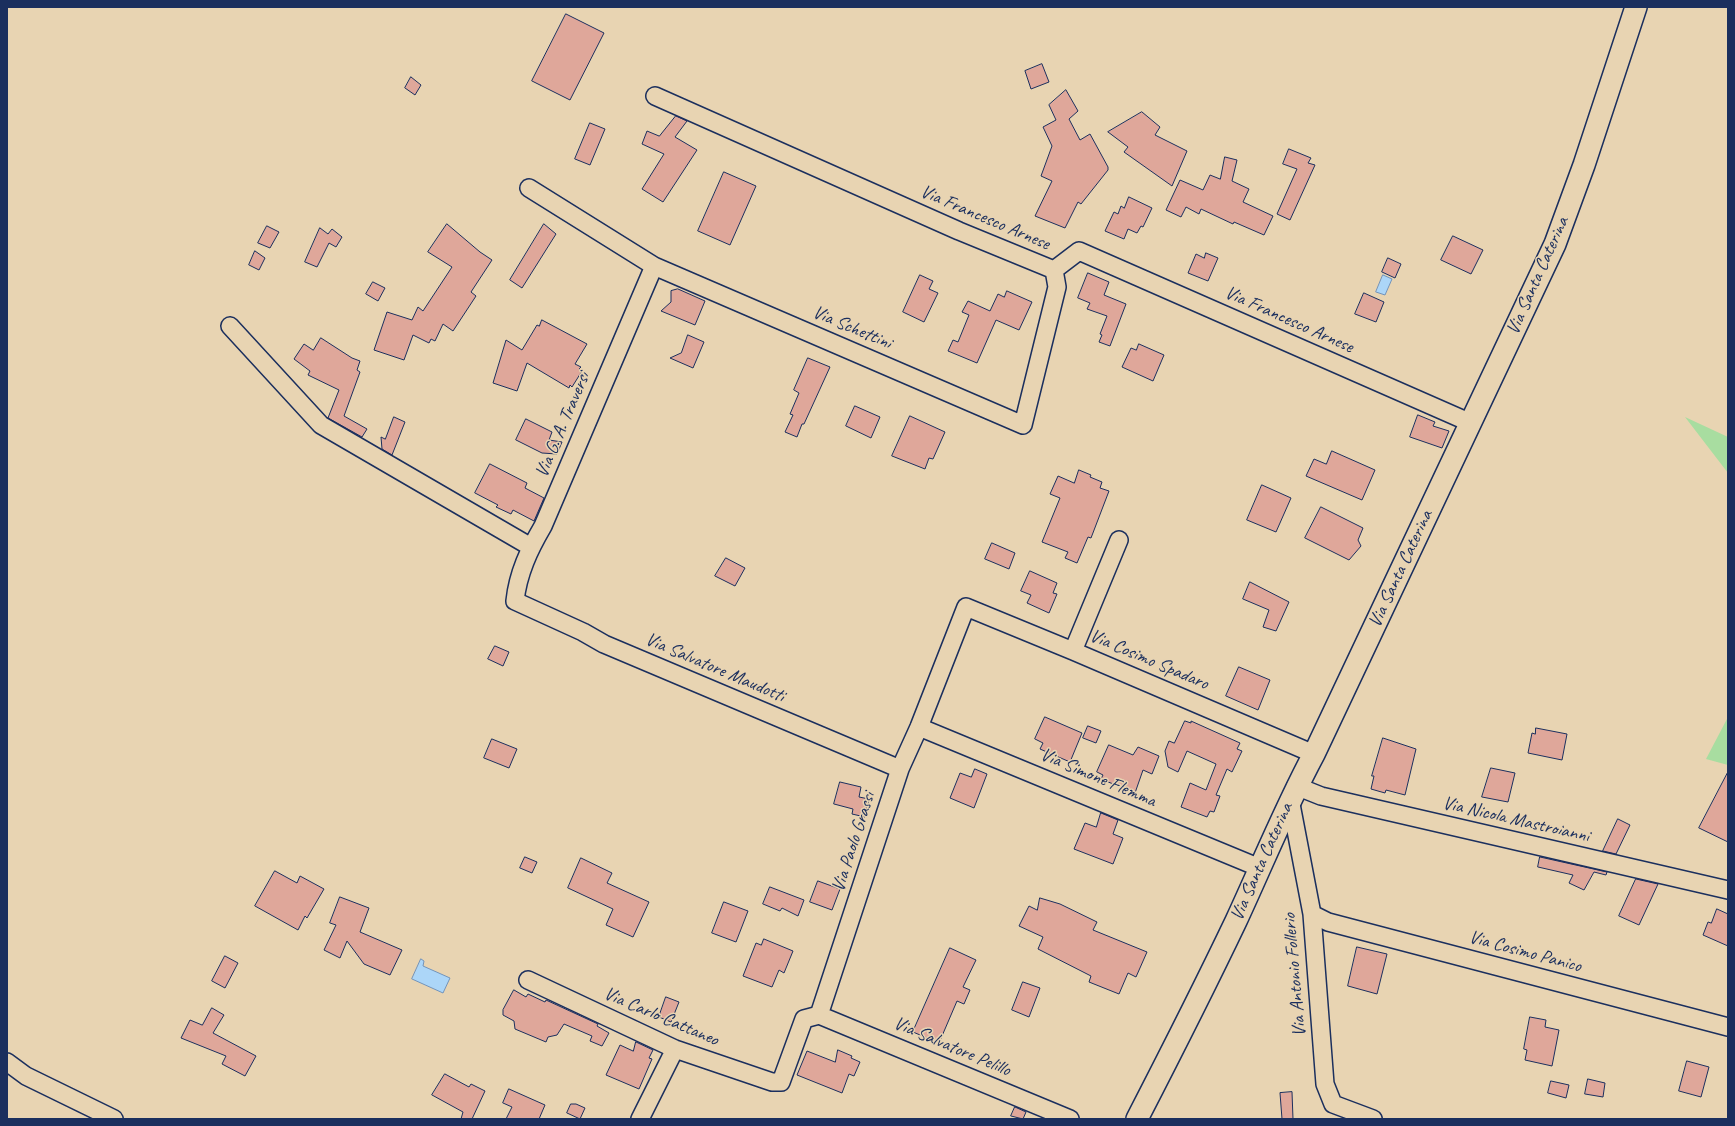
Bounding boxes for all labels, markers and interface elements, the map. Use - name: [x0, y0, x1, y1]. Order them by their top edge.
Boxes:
- street label: Via Francesco Arnese: [917, 180, 1053, 256]
- street label: Via Santa Caterina: [1502, 214, 1574, 338]
- street label: Via Francesco Arnese: [1221, 281, 1357, 359]
- street label: Via Schettini: [809, 301, 895, 355]
- street label: Via G. A. Traversi: [531, 369, 595, 481]
- street label: Via Santa Caterina: [1364, 507, 1438, 631]
- street label: Via Cosimo Spadaro: [1086, 625, 1212, 695]
- street label: Via Salvatore Maudotti: [642, 628, 788, 708]
- street label: Via Simone Flemma: [1037, 743, 1159, 813]
- street label: Via Paolo Grassi: [827, 789, 881, 895]
- street label: Via Nicola Mastroianni: [1440, 792, 1592, 848]
- street label: Via Santa Caterina: [1226, 800, 1298, 924]
- street label: Via Antonio Follerio: [1278, 912, 1312, 1038]
- street label: Via Cosimo Panico: [1466, 926, 1584, 978]
- street label: Via Carlo Cattaneo: [600, 983, 722, 1051]
- street label: Via Salvatore Pelillo: [890, 1012, 1014, 1082]

